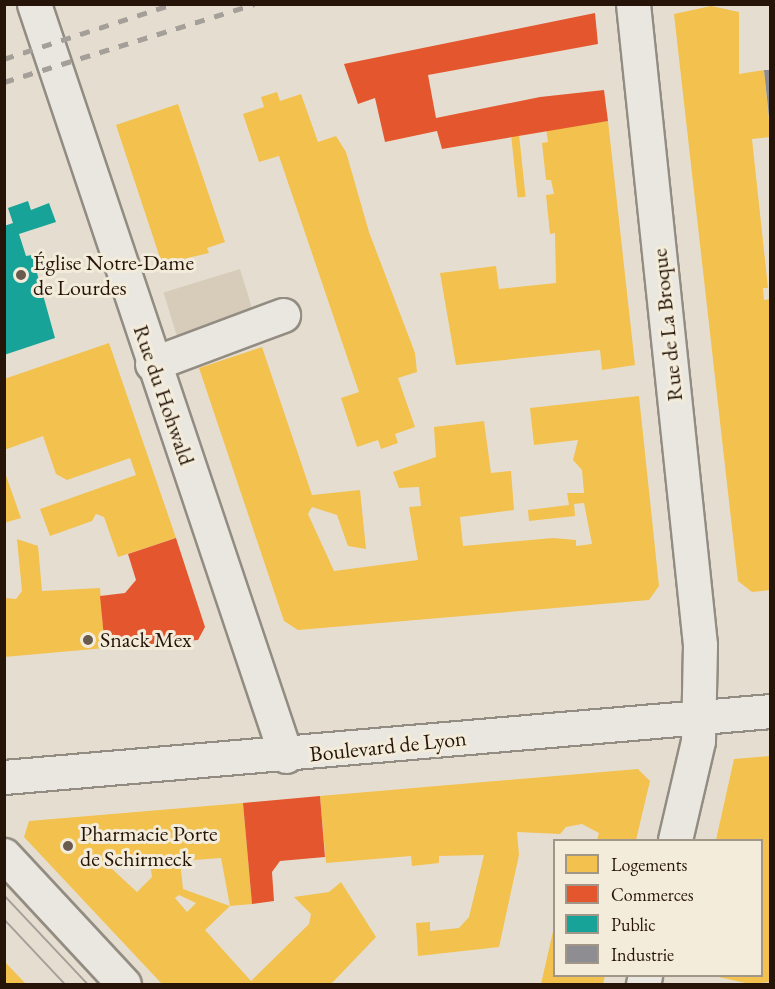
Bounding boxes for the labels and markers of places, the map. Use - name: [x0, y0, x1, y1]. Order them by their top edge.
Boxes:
- place label: Église Notre-Dame de Lourdes: [33, 249, 194, 300]
- marker: Église Notre-Dame de Lourdes: [14, 268, 28, 282]
- place label: Snack Mex: [100, 627, 191, 653]
- marker: Snack Mex: [81, 633, 95, 647]
- place label: Pharmacie Porte de Schirmeck: [80, 820, 218, 872]
- marker: Pharmacie Porte de Schirmeck: [61, 839, 75, 853]

